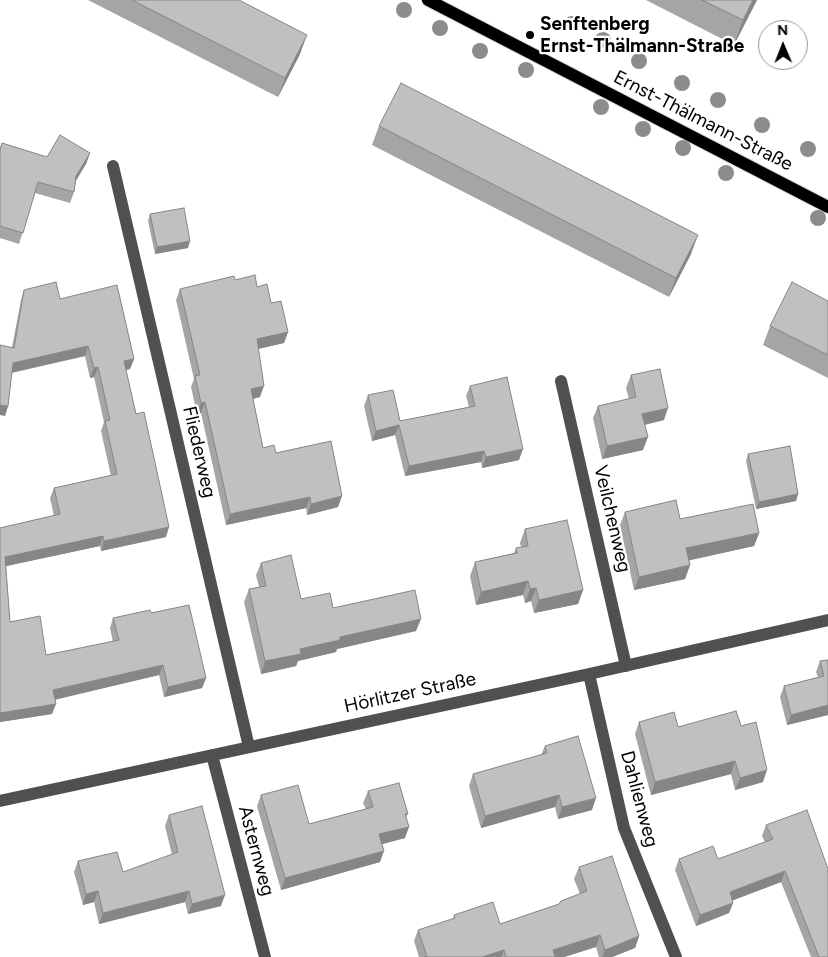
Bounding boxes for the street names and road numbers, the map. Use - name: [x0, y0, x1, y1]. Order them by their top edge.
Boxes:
- street label: Ernst-Thälmann-Straße: [610, 66, 796, 176]
- street label: Fliederweg: [177, 404, 221, 500]
- street label: Veilchenweg: [589, 463, 635, 575]
- street label: Hörlitzer Straße: [342, 668, 478, 718]
- street label: Dahlienweg: [615, 748, 663, 850]
- street label: Asternweg: [233, 803, 279, 899]

